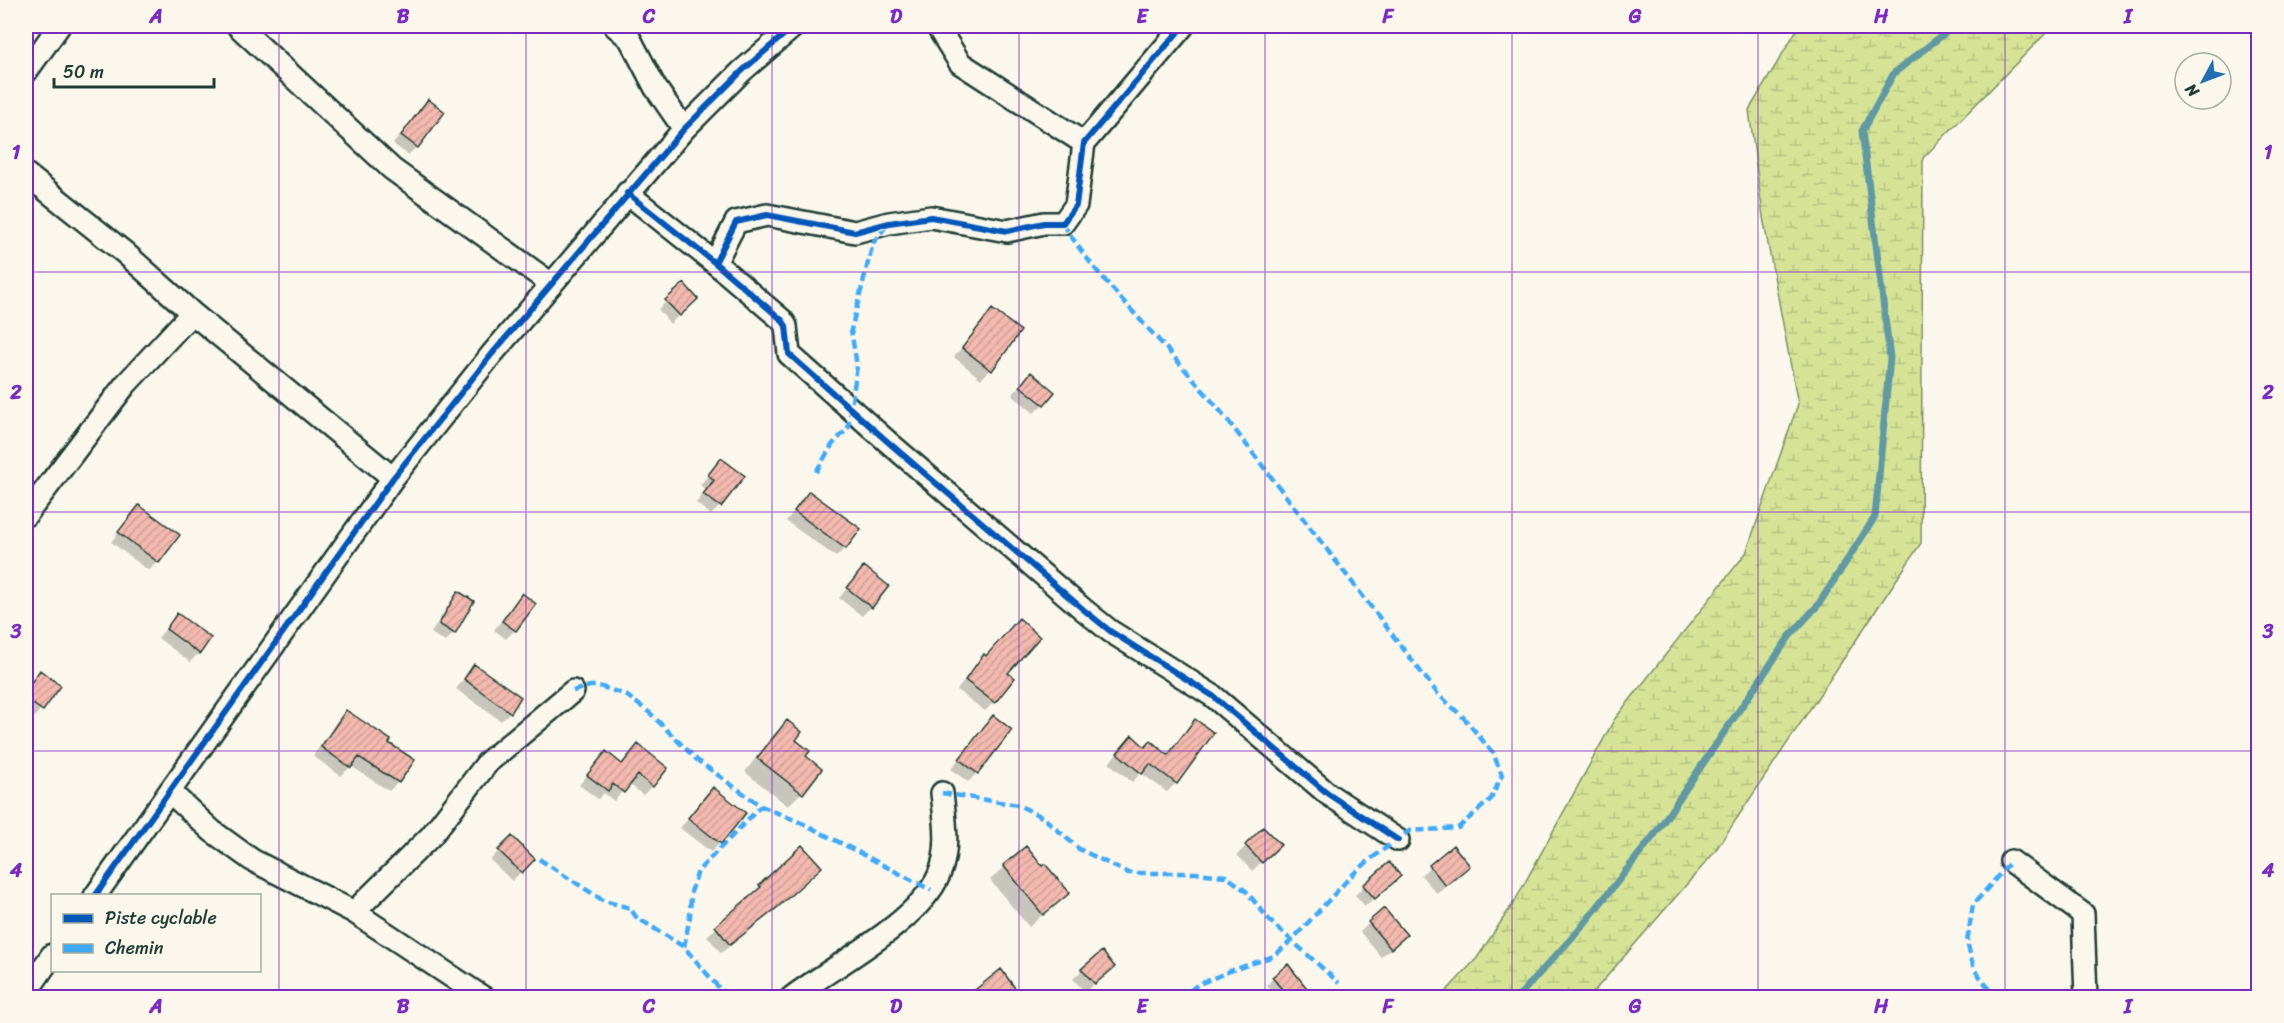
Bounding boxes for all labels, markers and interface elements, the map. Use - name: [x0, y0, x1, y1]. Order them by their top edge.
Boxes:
- text: A: [148, 0, 163, 34]
- text: B: [397, 0, 410, 34]
- text: C: [642, 0, 656, 34]
- text: D: [890, 0, 903, 34]
- text: E: [1136, 0, 1149, 34]
- text: F: [1382, 0, 1395, 34]
- text: G: [1628, 0, 1642, 34]
- text: H: [1873, 0, 1889, 34]
- text: I: [2123, 0, 2134, 34]
- scale bar: [54, 51, 214, 89]
- north arrow: [2173, 51, 2233, 111]
- text: 50 m: [63, 56, 104, 88]
- text: N: [2177, 76, 2207, 105]
- text: 1: [12, 135, 21, 170]
- text: 1: [2264, 135, 2273, 170]
- text: 2: [9, 375, 22, 410]
- text: 2: [2261, 375, 2274, 410]
- text: 3: [10, 614, 22, 649]
- text: 3: [2262, 614, 2274, 649]
- text: 4: [9, 853, 23, 888]
- text: 4: [2261, 853, 2275, 888]
- legend: [51, 894, 261, 972]
- text: Piste cyclable: [105, 902, 217, 934]
- text: Chemin: [105, 932, 164, 964]
- text: A: [148, 989, 163, 1023]
- text: B: [397, 989, 410, 1023]
- text: C: [642, 989, 656, 1023]
- text: D: [890, 989, 903, 1023]
- text: E: [1136, 989, 1149, 1023]
- text: F: [1382, 989, 1395, 1023]
- text: G: [1628, 989, 1642, 1023]
- text: H: [1873, 989, 1889, 1023]
- text: I: [2123, 989, 2134, 1023]

